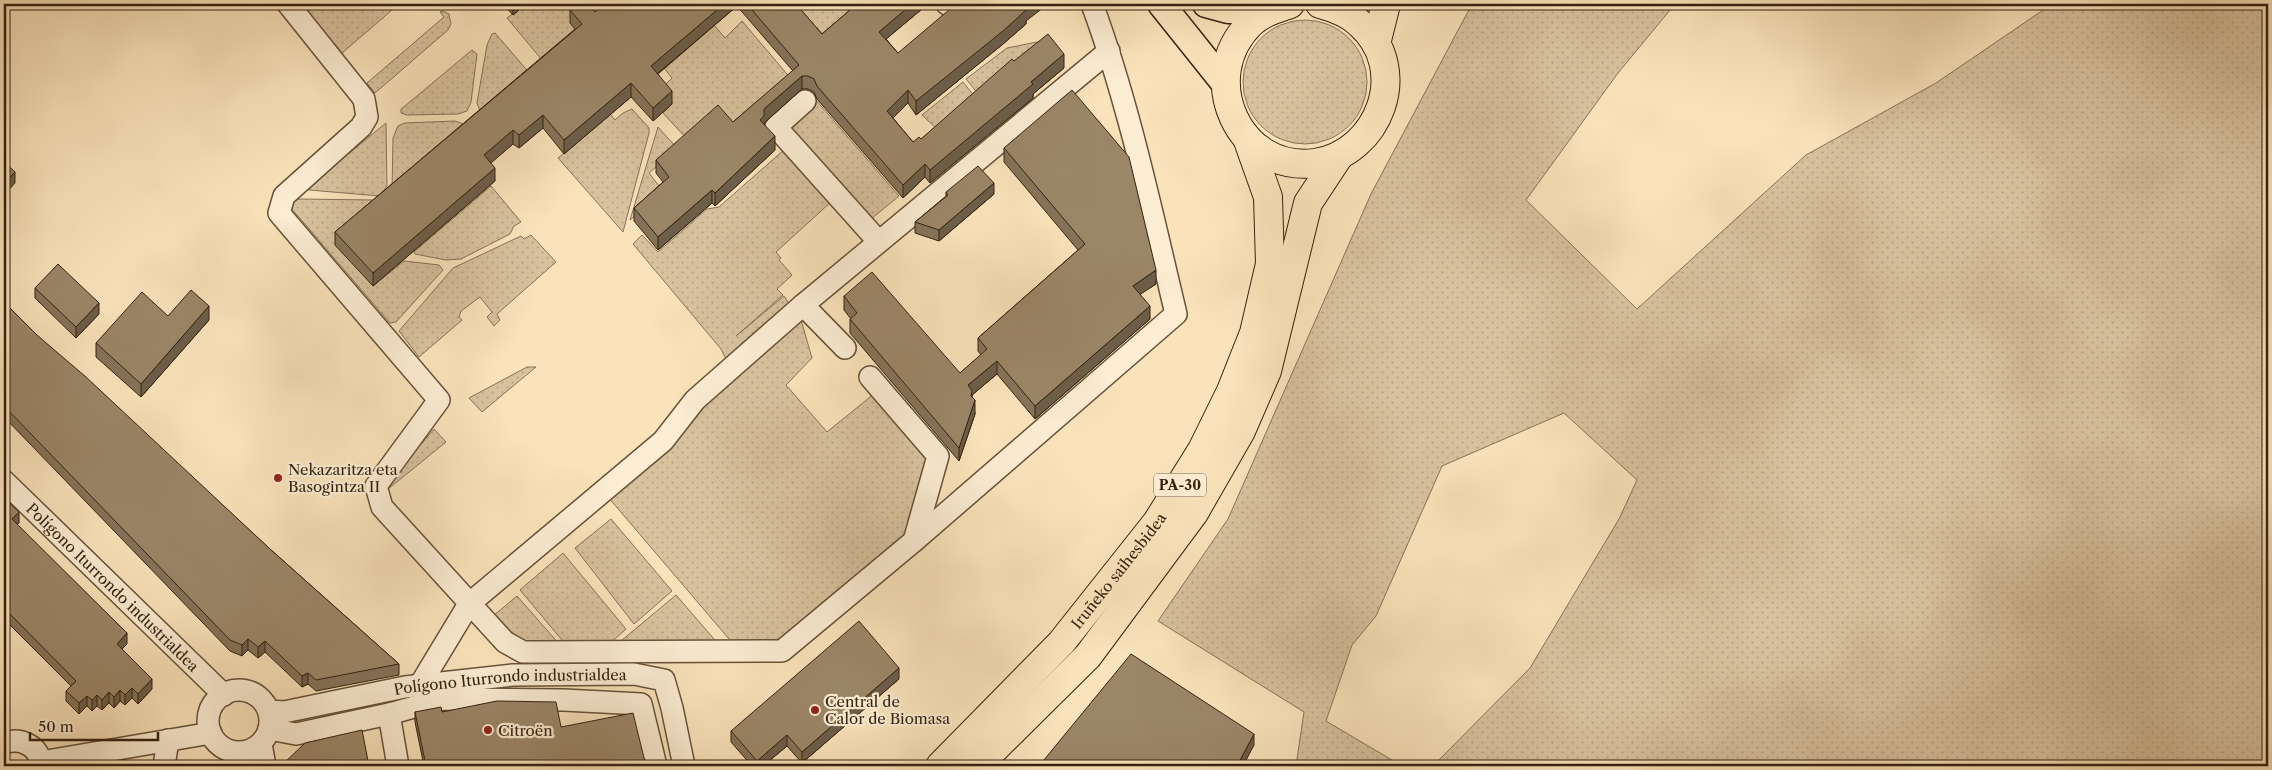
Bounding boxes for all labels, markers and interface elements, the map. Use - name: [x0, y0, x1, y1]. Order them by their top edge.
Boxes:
- place label: Nekazaritza eta Basogintza II: [288, 460, 398, 496]
- marker: Nekazaritza eta Basogintza II: [272, 472, 284, 484]
- road number: PA-30: [1154, 474, 1206, 496]
- street label: Polígono Iturrondo industrialdea: [23, 499, 203, 675]
- street label: Iruñeko saihesbidea: [1067, 509, 1170, 632]
- street label: Polígono Iturrondo industrialdea: [392, 665, 627, 699]
- place label: Central de Calor de Biomasa: [825, 692, 950, 728]
- marker: Central de Calor de Biomasa: [809, 704, 821, 716]
- scale bar: [30, 710, 158, 742]
- text: 50 m: [38, 717, 74, 736]
- place label: Citroën: [498, 721, 553, 740]
- marker: Citroën: [482, 724, 494, 736]

